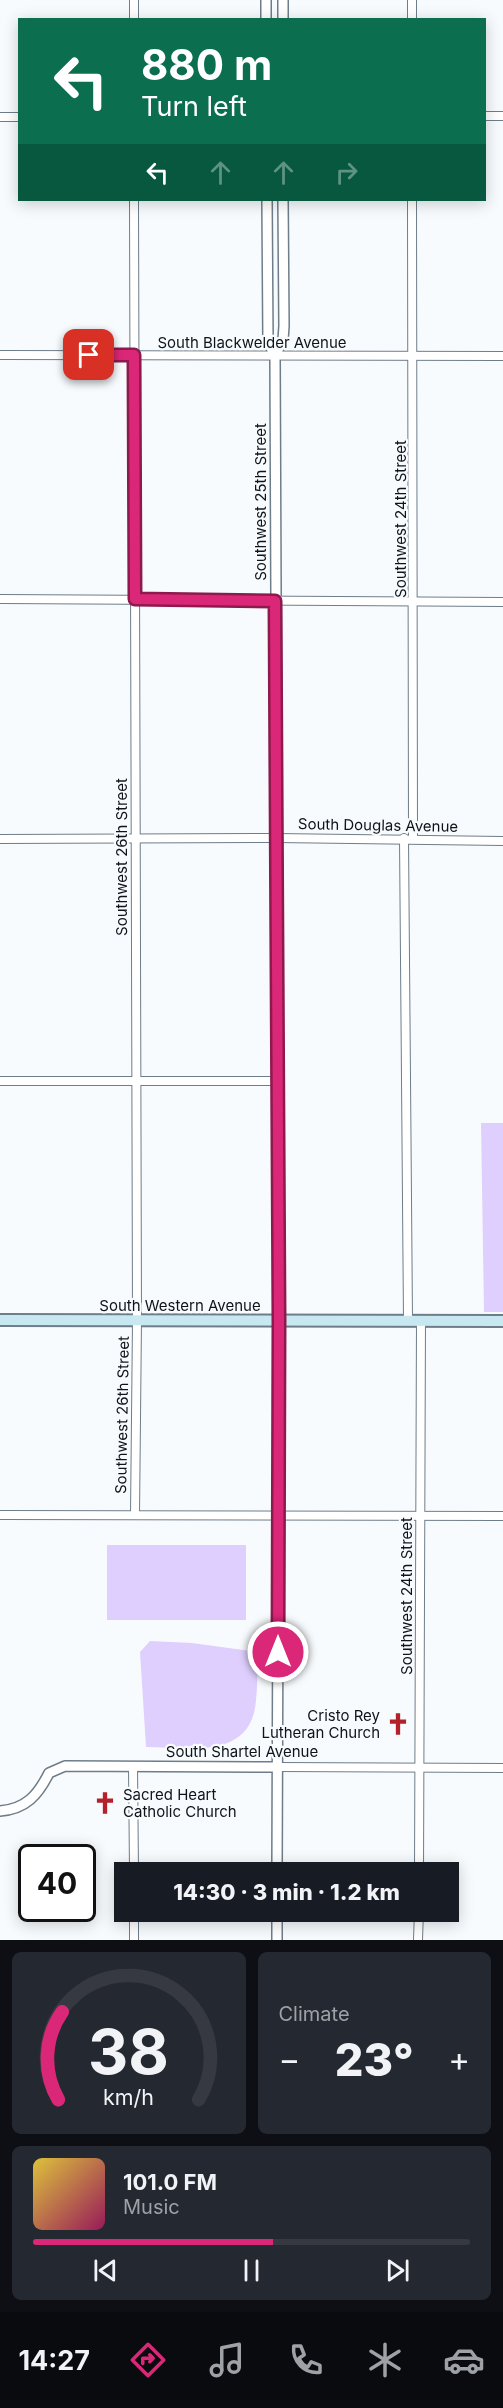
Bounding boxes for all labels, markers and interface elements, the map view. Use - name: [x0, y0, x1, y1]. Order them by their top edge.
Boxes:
- text: 880 m: [141, 39, 272, 90]
- icon: left: [42, 42, 120, 120]
- text: Turn left: [141, 90, 247, 123]
- icon: left: [141, 156, 174, 189]
- icon: ahead: [204, 156, 237, 189]
- icon: ahead: [267, 156, 300, 189]
- icon: right: [330, 156, 363, 189]
- pin: [63, 329, 114, 380]
- street label: South Blackwelder Avenue: [157, 333, 347, 352]
- icon: arrive: [72, 338, 105, 371]
- street label: Southwest 25th Street: [251, 423, 270, 581]
- street label: Southwest 24th Street: [391, 440, 410, 598]
- street label: Southwest 26th Street: [112, 778, 131, 936]
- street label: South Douglas Avenue: [298, 814, 458, 836]
- street label: South Western Avenue: [99, 1296, 261, 1315]
- street label: Southwest 26th Street: [111, 1336, 133, 1494]
- street label: Southwest 24th Street: [397, 1517, 416, 1675]
- position arrow: [246, 1620, 310, 1684]
- place label: Cristo Rey Lutheran Church: [261, 1706, 381, 1742]
- church icon: Cristo Rey Lutheran Church: [385, 1711, 411, 1737]
- street label: South Shartel Avenue: [166, 1742, 318, 1761]
- place label: Sacred Heart Catholic Church: [123, 1785, 237, 1821]
- church icon: Sacred Heart Catholic Church: [92, 1790, 118, 1816]
- speed limit sign: 40: [18, 1844, 96, 1922]
- text: 14:30 · 3 min · 1.2 km: [173, 1879, 400, 1905]
- text: Climate: [279, 2002, 350, 2026]
- text: 38: [88, 2014, 169, 2089]
- text: 23°: [335, 2032, 414, 2087]
- text: −: [279, 2039, 300, 2079]
- text: +: [448, 2039, 470, 2079]
- text: km/h: [103, 2084, 154, 2110]
- text: 101.0 FM: [123, 2169, 217, 2195]
- text: Music: [123, 2195, 180, 2219]
- icon: previous: [89, 2254, 122, 2287]
- icon: pause: [235, 2254, 268, 2287]
- icon: next: [381, 2254, 414, 2287]
- icon: directions: [127, 2339, 169, 2381]
- icon: music: [206, 2339, 248, 2381]
- icon: phone: [285, 2339, 327, 2381]
- icon: climate: [364, 2339, 406, 2381]
- icon: car: [443, 2339, 485, 2381]
- text: 14:27: [18, 2344, 90, 2377]

